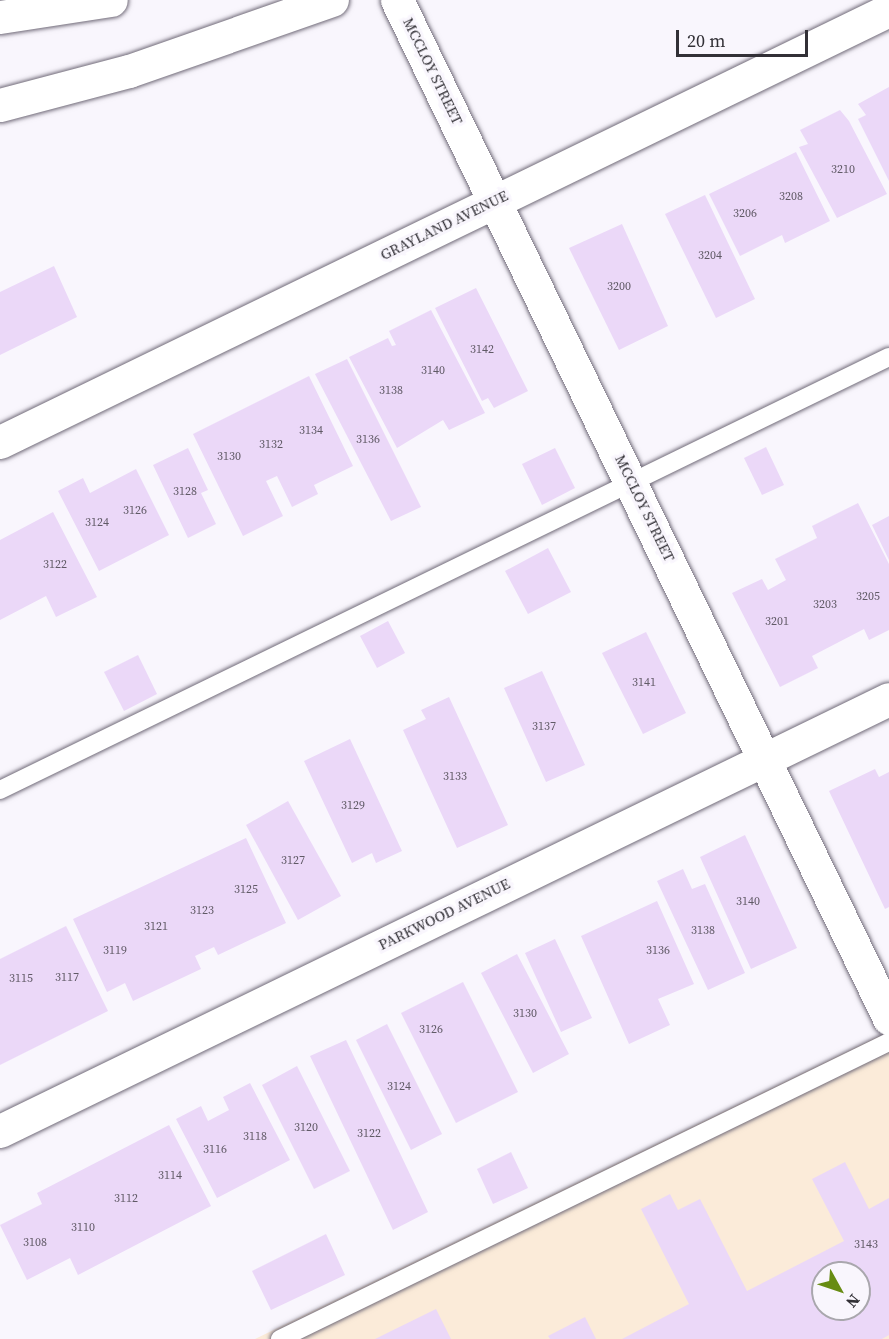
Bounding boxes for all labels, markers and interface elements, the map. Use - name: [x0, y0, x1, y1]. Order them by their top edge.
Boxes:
- street label: MCCLOY STREET: [399, 14, 467, 128]
- scale bar: [679, 18, 811, 56]
- text: 20 m: [687, 28, 725, 53]
- house number: 3210: [831, 163, 855, 177]
- street label: GRAYLAND AVENUE: [377, 186, 511, 264]
- house number: 3208: [779, 190, 803, 204]
- house number: 3206: [733, 207, 757, 221]
- house number: 3204: [698, 249, 722, 263]
- house number: 3200: [607, 280, 631, 294]
- house number: 3142: [470, 343, 494, 357]
- house number: 3140: [421, 364, 445, 378]
- house number: 3138: [379, 384, 403, 398]
- house number: 3134: [299, 424, 323, 438]
- house number: 3136: [356, 433, 380, 447]
- house number: 3132: [259, 438, 283, 452]
- house number: 3130: [217, 450, 241, 464]
- street label: MCCLOY STREET: [611, 451, 679, 565]
- house number: 3128: [173, 485, 197, 499]
- house number: 3126: [123, 504, 147, 518]
- house number: 3124: [85, 516, 109, 530]
- house number: 3122: [43, 558, 67, 572]
- house number: 3205: [856, 590, 880, 604]
- house number: 3203: [813, 598, 837, 612]
- house number: 3201: [765, 615, 789, 629]
- house number: 3141: [632, 676, 656, 690]
- house number: 3137: [532, 720, 556, 734]
- house number: 3133: [443, 770, 467, 784]
- house number: 3129: [341, 799, 365, 813]
- house number: 3127: [281, 854, 305, 868]
- street label: PARKWOOD AVENUE: [375, 874, 513, 954]
- house number: 3125: [234, 883, 258, 897]
- house number: 3140: [736, 895, 760, 909]
- house number: 3123: [190, 904, 214, 918]
- house number: 3121: [144, 920, 168, 934]
- house number: 3138: [691, 924, 715, 938]
- house number: 3119: [103, 944, 127, 958]
- house number: 3136: [646, 944, 670, 958]
- house number: 3117: [55, 971, 79, 985]
- house number: 3115: [9, 972, 33, 986]
- house number: 3130: [513, 1007, 537, 1021]
- house number: 3126: [419, 1023, 443, 1037]
- house number: 3124: [387, 1080, 411, 1094]
- house number: 3120: [294, 1121, 318, 1135]
- house number: 3122: [357, 1127, 381, 1141]
- house number: 3118: [243, 1130, 267, 1144]
- house number: 3116: [203, 1143, 227, 1157]
- house number: 3114: [158, 1169, 182, 1183]
- house number: 3112: [114, 1192, 138, 1206]
- house number: 3110: [71, 1221, 95, 1235]
- house number: 3108: [23, 1236, 47, 1250]
- house number: 3143: [854, 1238, 878, 1252]
- north arrow: [811, 1261, 871, 1321]
- text: N: [841, 1290, 865, 1313]

